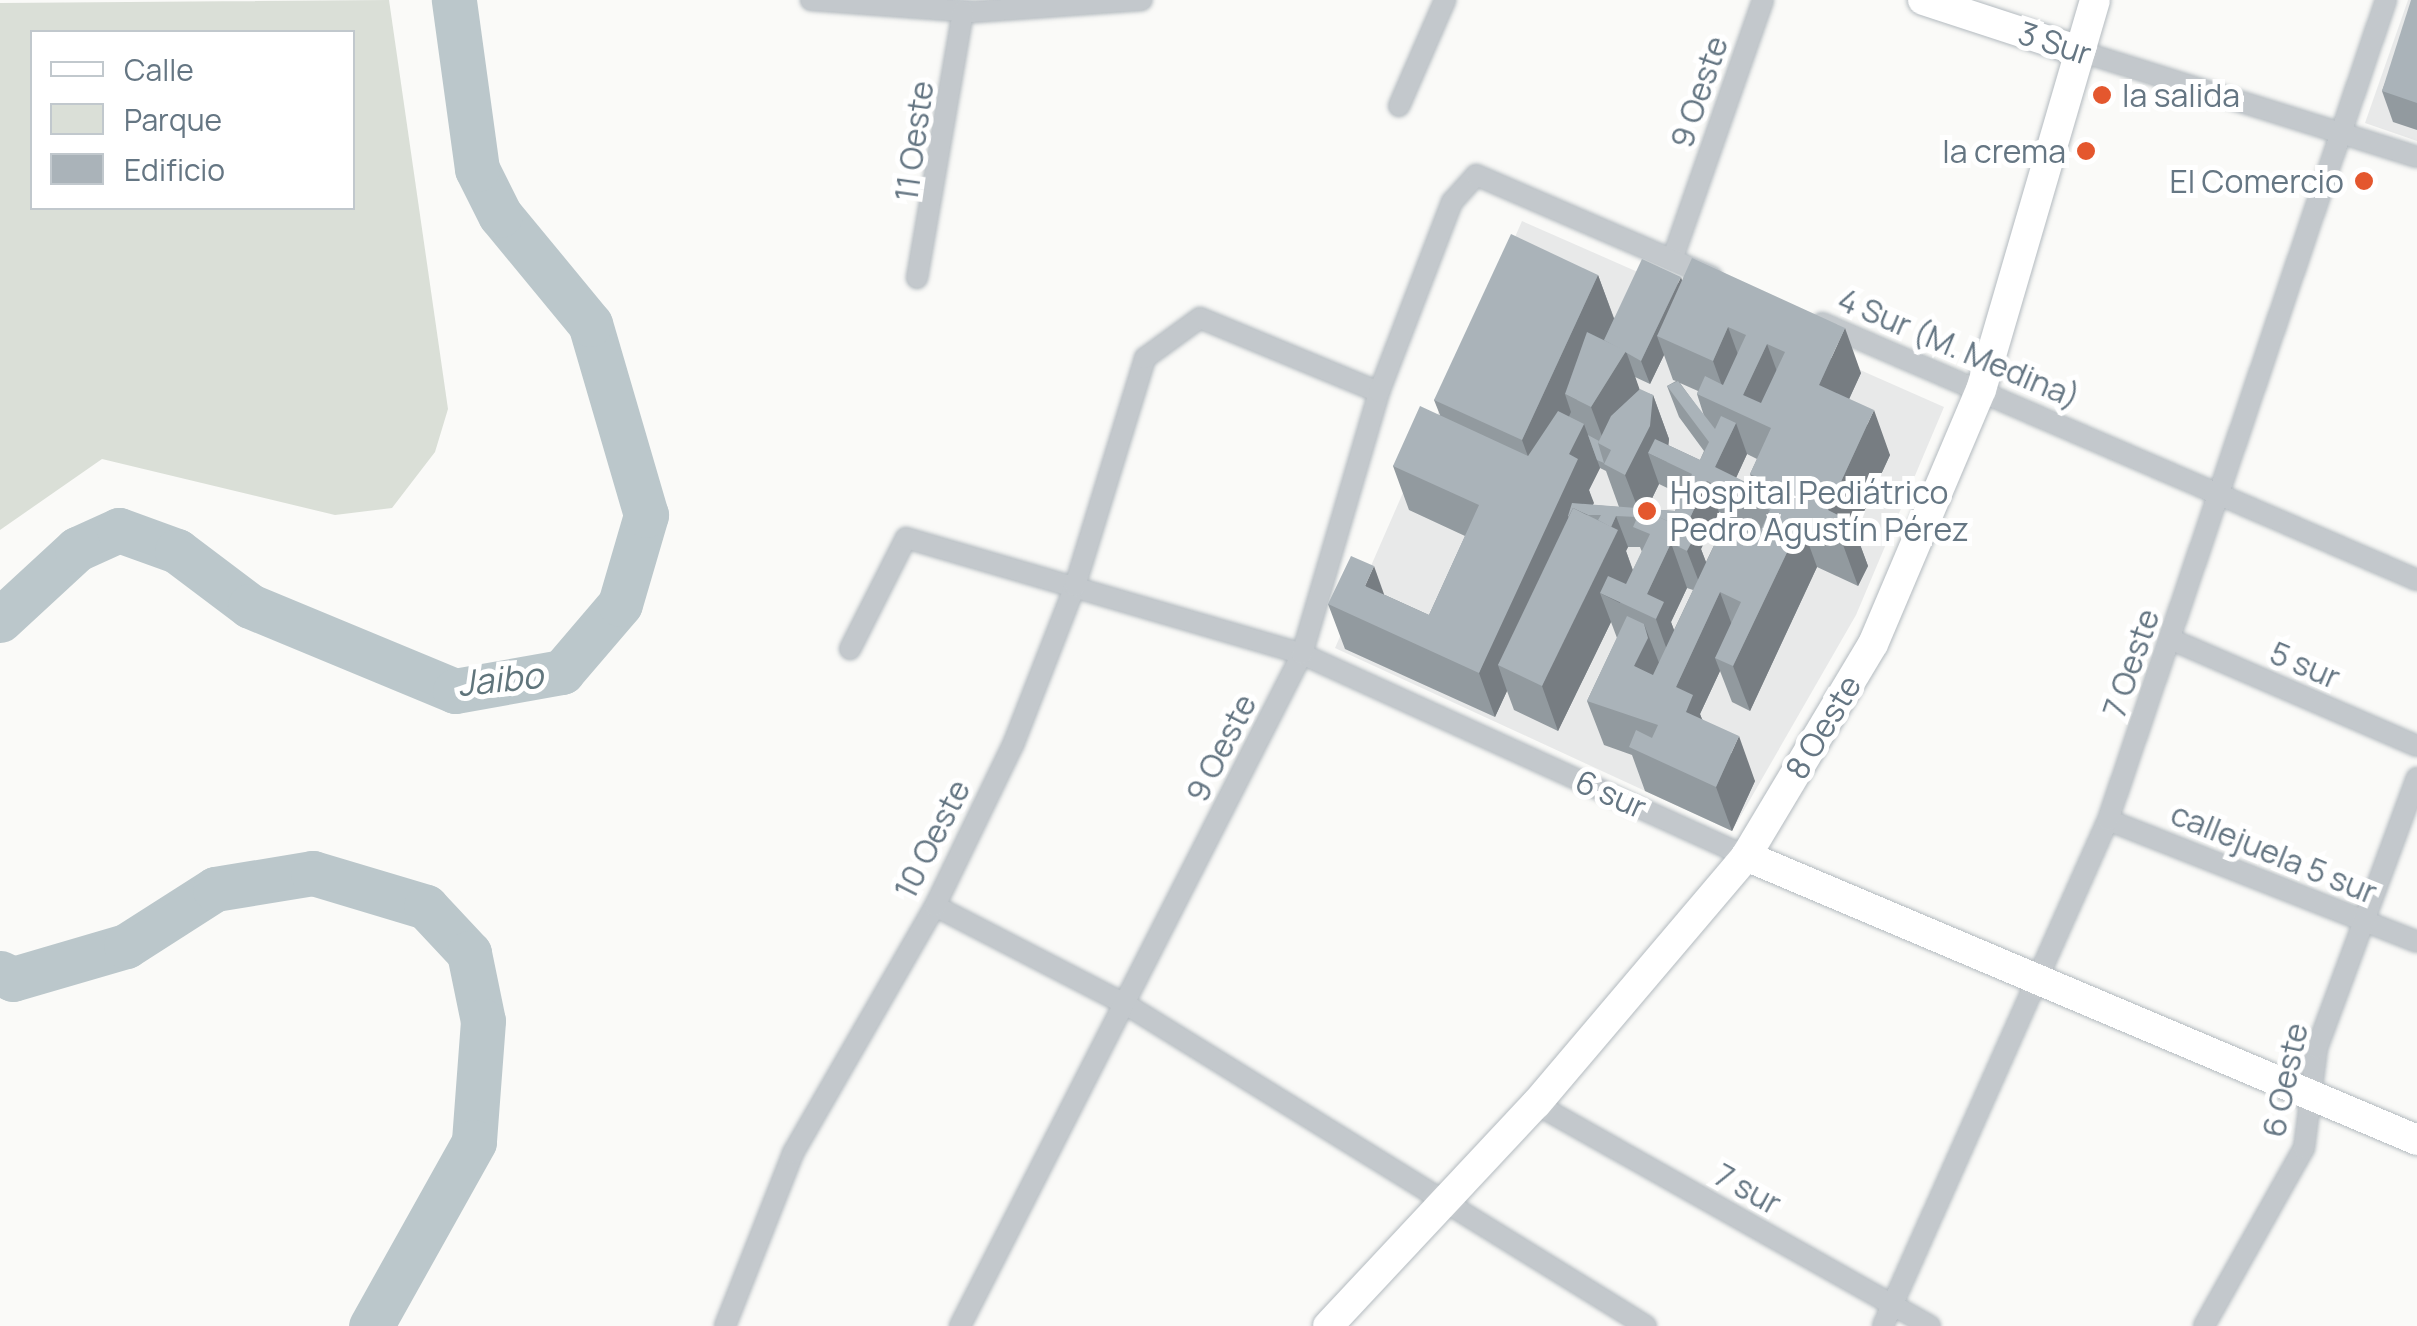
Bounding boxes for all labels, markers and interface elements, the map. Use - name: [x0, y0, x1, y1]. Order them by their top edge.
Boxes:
- street label: 3 Sur: [2014, 13, 2096, 73]
- legend: [30, 30, 355, 210]
- street label: 9 Oeste: [1662, 31, 1736, 153]
- text: Calle: [124, 49, 194, 90]
- place label: la salida: [2122, 76, 2240, 114]
- street label: 11 Oeste: [887, 78, 941, 204]
- marker: la salida: [2091, 84, 2113, 106]
- text: Parque: [124, 99, 222, 140]
- place label: la crema: [1942, 132, 2066, 170]
- marker: la crema: [2075, 140, 2097, 162]
- text: Edificio: [124, 149, 225, 190]
- place label: El Comercio: [2169, 162, 2344, 200]
- marker: El Comercio: [2353, 170, 2375, 192]
- street label: 4 Sur (M. Medina): [1832, 280, 2086, 416]
- place label: Hospital Pediátrico Pedro Agustín Pérez: [1670, 474, 1969, 549]
- marker: Hospital Pediátrico Pedro Agustín Pérez: [1634, 498, 1660, 524]
- street label: 7 Oeste: [2095, 604, 2167, 722]
- street label: 5 sur: [2264, 633, 2346, 697]
- water label: Jaibo: [455, 654, 545, 704]
- street label: 8 Oeste: [1777, 668, 1869, 786]
- street label: 9 Oeste: [1178, 688, 1264, 808]
- street label: 6 sur: [1570, 761, 1652, 827]
- street label: 10 Oeste: [886, 773, 978, 905]
- street label: callejuela 5 sur: [2165, 794, 2383, 912]
- street label: 6 Oeste: [2254, 1019, 2316, 1141]
- street label: 7 sur: [1708, 1155, 1788, 1223]

